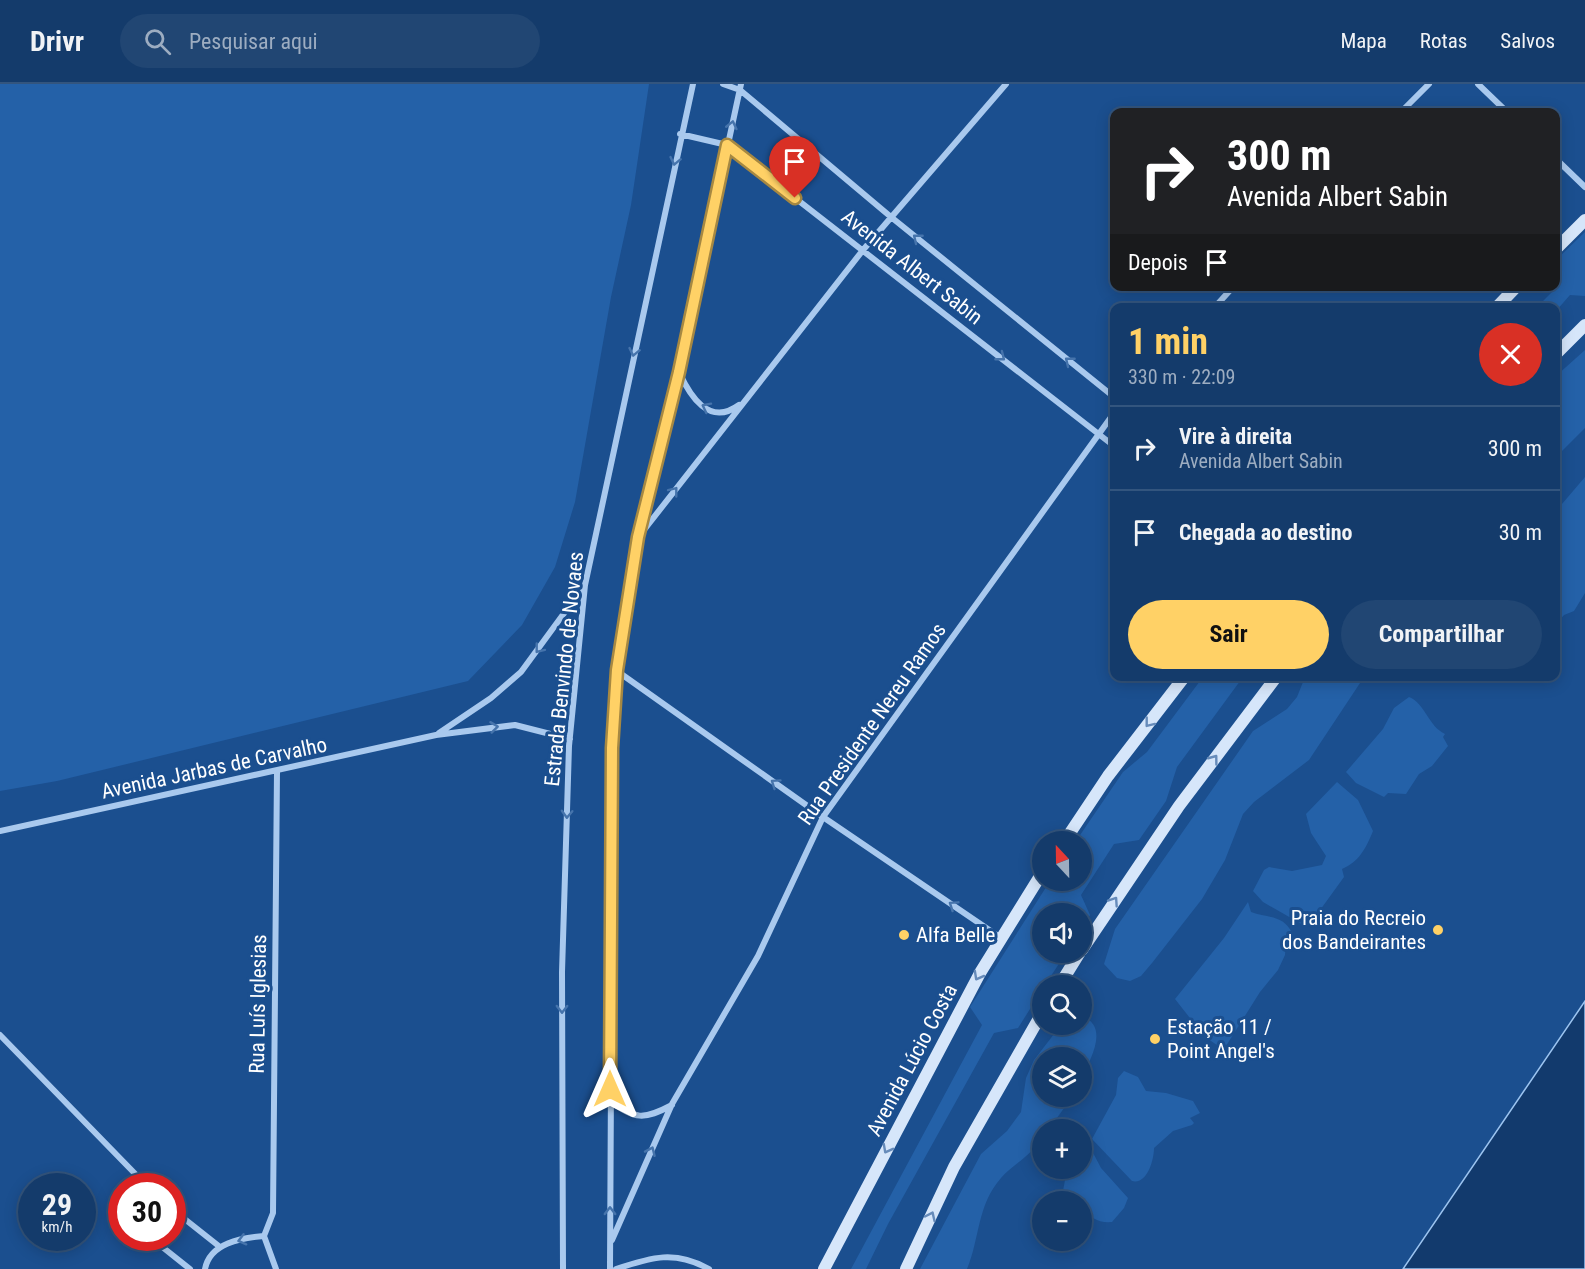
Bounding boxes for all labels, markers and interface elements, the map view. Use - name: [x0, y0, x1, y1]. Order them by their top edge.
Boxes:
- search box: [120, 14, 540, 68]
- text: Drivr: [30, 25, 84, 58]
- icon: search: [141, 25, 174, 58]
- text: Pesquisar aqui: [189, 29, 318, 54]
- text: Mapa: [1340, 29, 1387, 53]
- text: Rotas: [1420, 29, 1467, 53]
- text: Salvos: [1500, 29, 1555, 53]
- one-way arrow: [725, 120, 738, 130]
- text: 300 m: [1227, 131, 1332, 180]
- icon: right: [1128, 132, 1206, 210]
- pin: [769, 136, 820, 198]
- icon: arrive: [778, 145, 811, 178]
- one-way arrow: [669, 156, 682, 166]
- text: Avenida Albert Sabin: [1227, 181, 1448, 213]
- street label: Avenida Albert Sabin: [837, 205, 987, 329]
- one-way arrow: [913, 235, 924, 246]
- icon: arrive: [1200, 246, 1233, 279]
- text: Depois: [1128, 250, 1188, 275]
- text: 1 min: [1128, 321, 1208, 363]
- button: close: [1479, 323, 1542, 386]
- one-way arrow: [628, 347, 641, 357]
- one-way arrow: [995, 350, 1006, 361]
- one-way arrow: [1065, 357, 1076, 368]
- text: 330 m · 22:09: [1128, 365, 1235, 389]
- one-way arrow: [702, 403, 712, 414]
- text: Vire à direita: [1179, 424, 1292, 449]
- icon: right: [1128, 432, 1161, 465]
- text: 300 m: [1488, 436, 1542, 461]
- text: Avenida Albert Sabin: [1179, 449, 1343, 473]
- one-way arrow: [667, 487, 678, 498]
- icon: arrive: [1128, 516, 1161, 549]
- text: Chegada ao destino: [1179, 520, 1353, 545]
- text: 30 m: [1499, 520, 1542, 545]
- street label: Estrada Benvindo de Novaes: [540, 551, 588, 787]
- button: Sair: [1128, 600, 1329, 669]
- button: Compartilhar: [1341, 600, 1542, 669]
- street label: Rua Presidente Nereu Ramos: [793, 619, 951, 829]
- one-way arrow: [535, 643, 546, 654]
- one-way arrow: [1146, 716, 1157, 727]
- one-way arrow: [489, 721, 498, 734]
- street label: Avenida Jarbas de Carvalho: [99, 732, 329, 804]
- one-way arrow: [1207, 755, 1218, 766]
- one-way arrow: [771, 779, 782, 790]
- one-way arrow: [560, 810, 573, 819]
- north arrow: [1032, 831, 1092, 891]
- map controls: [1032, 831, 1092, 1251]
- one-way arrow: [1107, 897, 1118, 908]
- one-way arrow: [949, 901, 960, 912]
- button: sound: [1032, 903, 1092, 963]
- place label: Praia do Recreio dos Bandeirantes: [1282, 906, 1426, 954]
- place label: Alfa Belle: [916, 923, 995, 947]
- marker: Praia do Recreio dos Bandeirantes: [1431, 923, 1445, 937]
- marker: Alfa Belle: [897, 928, 911, 942]
- street label: Rua Luís Iglesias: [245, 934, 271, 1074]
- one-way arrow: [974, 970, 985, 981]
- button: search: [1032, 975, 1092, 1035]
- street label: Avenida Lúcio Costa: [862, 980, 962, 1140]
- one-way arrow: [556, 1004, 568, 1013]
- place label: Estação 11 / Point Angel's: [1167, 1015, 1275, 1063]
- marker: Estação 11 / Point Angel's: [1148, 1032, 1162, 1046]
- button: layers: [1032, 1047, 1092, 1107]
- position arrow: [578, 1057, 642, 1121]
- button: +: [1032, 1119, 1092, 1179]
- one-way arrow: [883, 1143, 894, 1153]
- one-way arrow: [644, 1147, 656, 1158]
- speed limit sign: 30: [108, 1173, 186, 1251]
- text: 29: [42, 1187, 72, 1222]
- button: −: [1032, 1191, 1092, 1251]
- one-way arrow: [604, 1206, 616, 1215]
- one-way arrow: [924, 1212, 936, 1223]
- text: km/h: [42, 1218, 72, 1236]
- one-way arrow: [237, 1233, 247, 1245]

